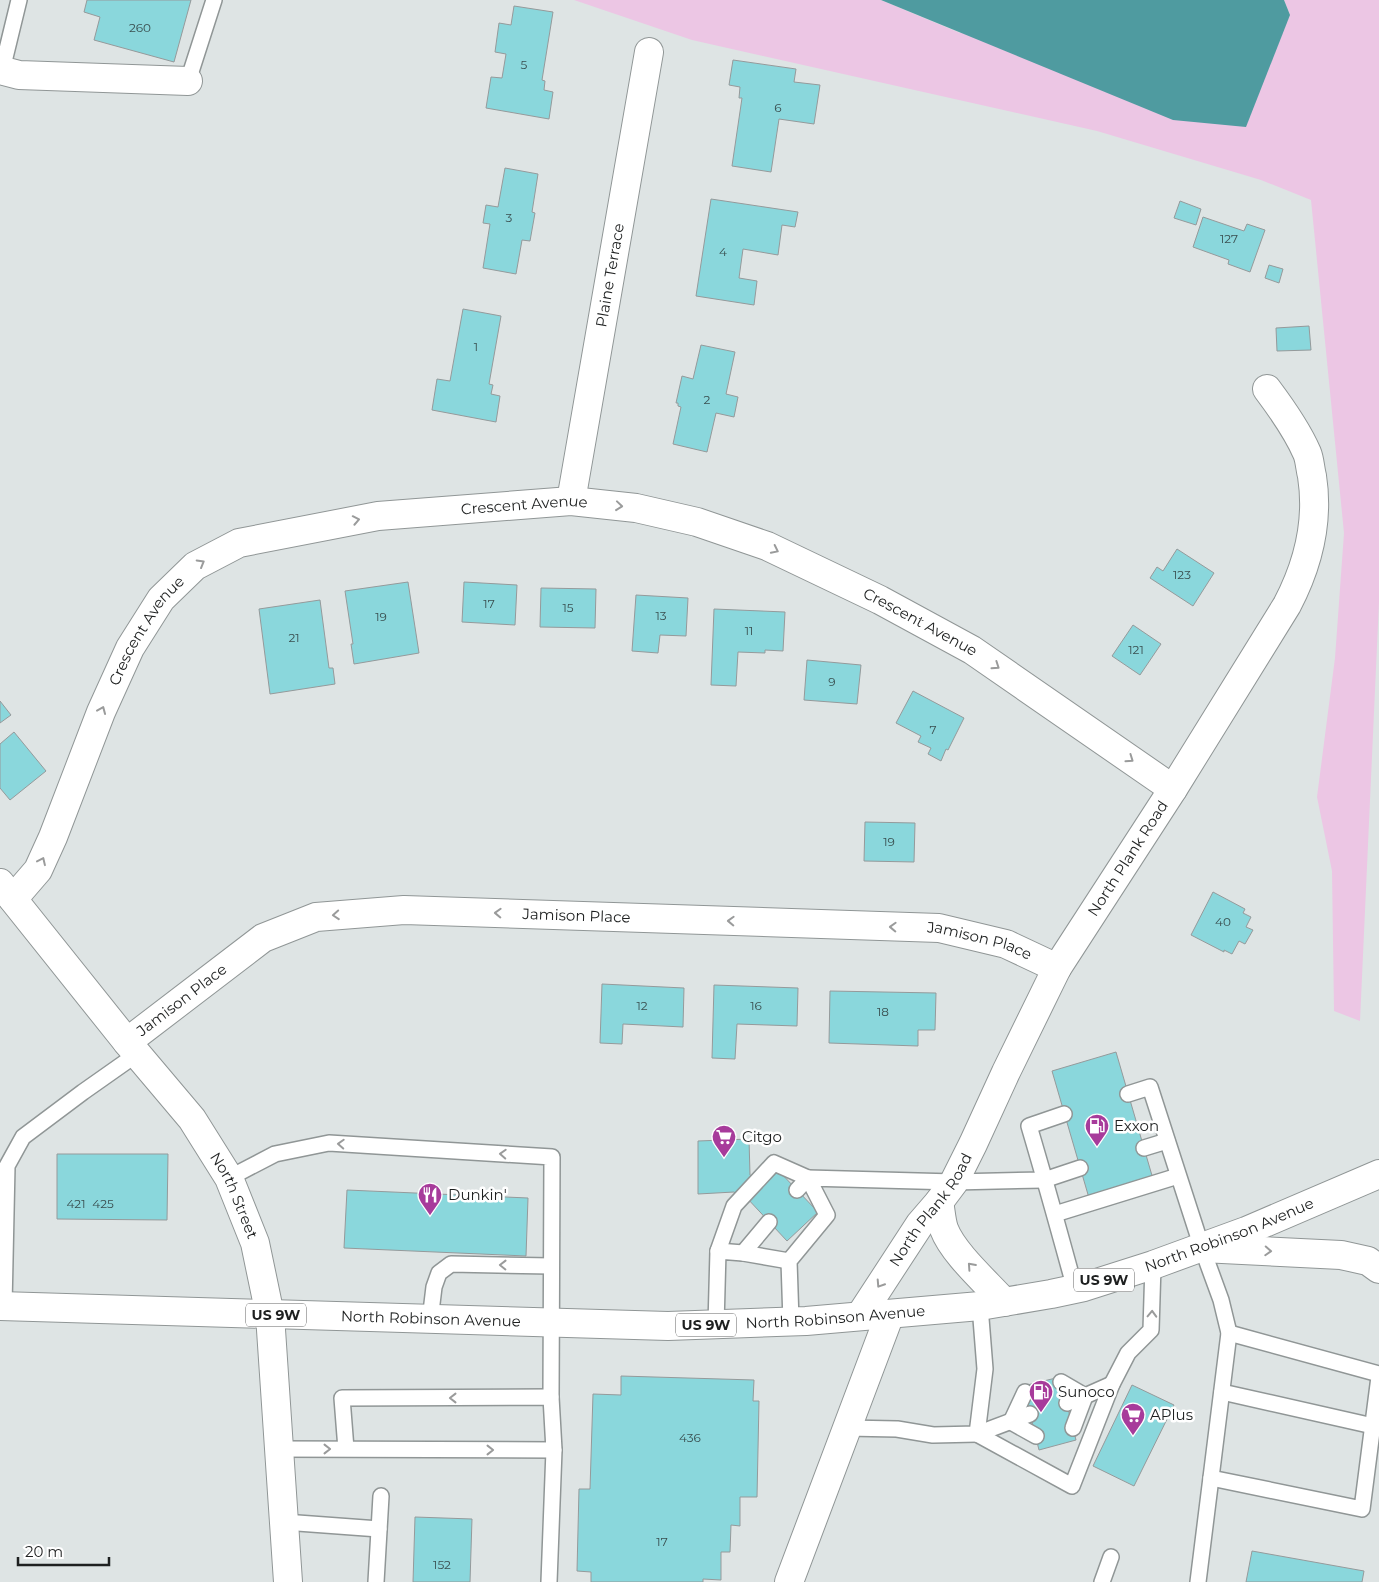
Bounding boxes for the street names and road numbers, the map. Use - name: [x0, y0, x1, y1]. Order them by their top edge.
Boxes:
- street label: Plaine Terrace: [591, 222, 628, 329]
- street label: Crescent Avenue: [460, 491, 589, 519]
- street label: Crescent Avenue: [104, 572, 188, 688]
- street label: Crescent Avenue: [860, 583, 982, 660]
- street label: North Plank Road: [1083, 797, 1172, 920]
- street label: Jamison Place: [521, 904, 631, 927]
- street label: Jamison Place: [926, 917, 1035, 964]
- street label: Jamison Place: [132, 959, 230, 1041]
- street label: North Street: [206, 1148, 262, 1242]
- street label: North Plank Road: [885, 1150, 976, 1270]
- street label: North Robinson Avenue: [1142, 1193, 1316, 1276]
- road number: US 9W: [1074, 1268, 1134, 1292]
- street label: North Robinson Avenue: [745, 1301, 926, 1332]
- road number: US 9W: [246, 1304, 306, 1326]
- street label: North Robinson Avenue: [341, 1306, 521, 1331]
- road number: US 9W: [676, 1314, 736, 1336]

